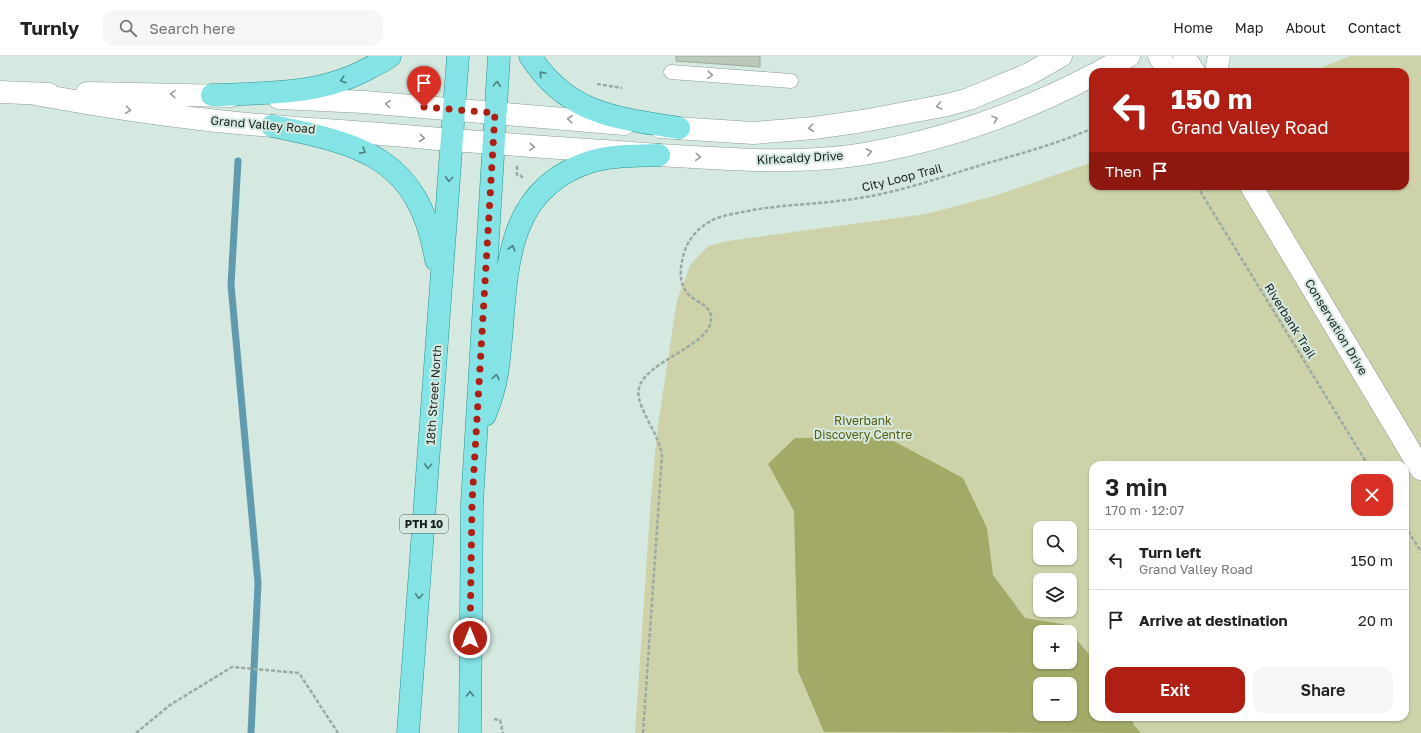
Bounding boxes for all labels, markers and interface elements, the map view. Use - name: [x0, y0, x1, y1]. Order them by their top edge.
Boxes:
- search box: [103, 10, 383, 46]
- text: Turnly: [20, 16, 79, 39]
- icon: search: [117, 17, 139, 39]
- text: Search here: [149, 19, 235, 37]
- text: Home: [1173, 19, 1213, 36]
- text: Map: [1235, 19, 1263, 36]
- text: About: [1285, 19, 1326, 36]
- text: Contact: [1348, 19, 1401, 36]
- pin: [407, 66, 441, 107]
- one-way arrow: [707, 70, 713, 79]
- one-way arrow: [540, 71, 547, 78]
- icon: arrive: [413, 72, 435, 94]
- one-way arrow: [339, 75, 346, 84]
- one-way arrow: [492, 81, 501, 87]
- text: 150 m: [1171, 82, 1252, 115]
- icon: left: [1105, 84, 1157, 136]
- one-way arrow: [170, 89, 176, 98]
- one-way arrow: [385, 100, 391, 109]
- one-way arrow: [936, 102, 943, 110]
- one-way arrow: [125, 105, 131, 114]
- street label: Grand Valley Road: [210, 112, 316, 137]
- one-way arrow: [567, 115, 573, 124]
- one-way arrow: [991, 115, 998, 123]
- text: Grand Valley Road: [1171, 116, 1329, 138]
- one-way arrow: [808, 124, 814, 133]
- one-way arrow: [419, 133, 425, 142]
- one-way arrow: [529, 142, 535, 151]
- one-way arrow: [359, 146, 366, 153]
- street label: Kirkcaldy Drive: [756, 148, 844, 167]
- one-way arrow: [866, 149, 873, 157]
- one-way arrow: [695, 153, 701, 162]
- street label: City Loop Trail: [860, 160, 944, 195]
- icon: arrive: [1149, 160, 1171, 182]
- text: Then: [1105, 162, 1141, 180]
- one-way arrow: [444, 176, 453, 182]
- one-way arrow: [507, 245, 516, 252]
- street label: Conservation Drive: [1302, 276, 1371, 378]
- street label: Riverbank Trail: [1261, 280, 1320, 361]
- street label: 18th Street North: [423, 344, 444, 445]
- one-way arrow: [492, 374, 500, 380]
- park label: Riverbank Discovery Centre: [814, 413, 912, 442]
- one-way arrow: [424, 463, 433, 469]
- text: 3 min: [1105, 472, 1168, 501]
- button: close: [1351, 474, 1393, 516]
- text: 170 m · 12:07: [1105, 502, 1184, 518]
- road number: PTH 10: [400, 515, 448, 533]
- map controls: [1033, 521, 1077, 721]
- button: search: [1033, 521, 1077, 565]
- text: Turn left: [1139, 543, 1201, 561]
- icon: left: [1105, 549, 1127, 571]
- text: 150 m: [1351, 551, 1393, 569]
- text: Grand Valley Road: [1139, 561, 1253, 577]
- button: layers: [1033, 573, 1077, 617]
- one-way arrow: [414, 593, 423, 599]
- icon: arrive: [1105, 609, 1127, 631]
- text: Arrive at destination: [1139, 611, 1288, 629]
- text: 20 m: [1358, 611, 1393, 629]
- position arrow: [449, 617, 491, 659]
- button: +: [1033, 625, 1077, 669]
- button: Exit: [1105, 667, 1245, 713]
- button: Share: [1253, 667, 1393, 713]
- button: −: [1033, 677, 1077, 721]
- one-way arrow: [466, 691, 474, 697]

